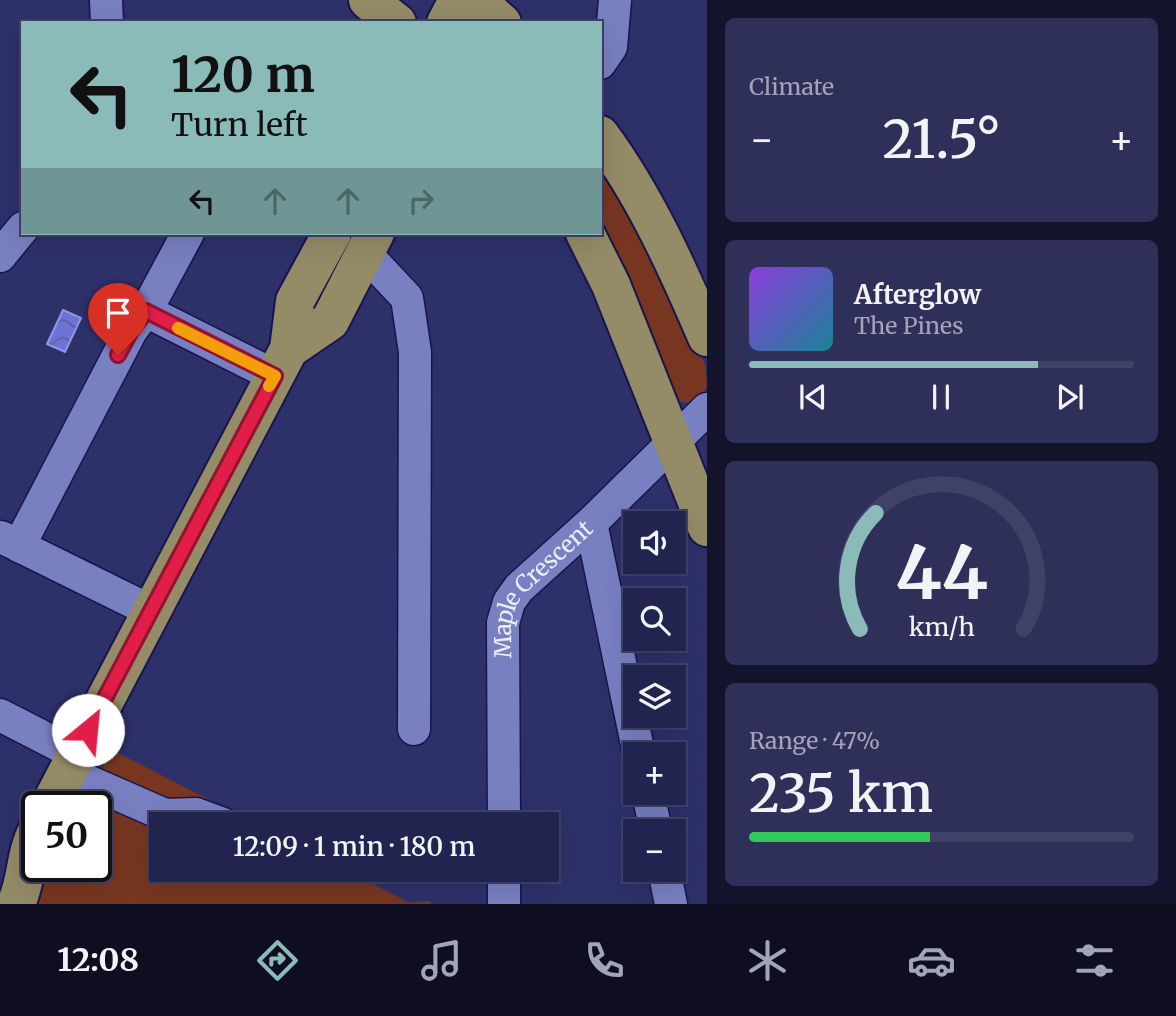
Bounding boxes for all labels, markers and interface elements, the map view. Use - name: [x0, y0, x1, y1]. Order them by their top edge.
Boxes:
- text: 120 m: [171, 44, 315, 105]
- icon: left: [56, 49, 147, 140]
- text: Climate: [749, 72, 834, 101]
- text: Turn left: [171, 105, 308, 145]
- text: 21.5°: [882, 107, 1001, 172]
- text: −: [749, 116, 774, 163]
- text: +: [1109, 116, 1134, 163]
- icon: left: [183, 182, 221, 220]
- icon: ahead: [256, 182, 294, 220]
- icon: ahead: [329, 182, 367, 220]
- icon: right: [402, 182, 440, 220]
- text: Afterglow: [854, 278, 981, 311]
- pin: [88, 283, 148, 355]
- icon: arrive: [99, 294, 137, 332]
- text: The Pines: [854, 311, 964, 340]
- icon: previous: [794, 378, 832, 416]
- icon: pause: [922, 378, 960, 416]
- icon: next: [1051, 378, 1089, 416]
- map controls: [623, 511, 686, 882]
- button: sound: [623, 511, 686, 574]
- street label: Maple Crescent: [488, 514, 598, 658]
- text: 44: [895, 527, 988, 619]
- button: search: [623, 588, 686, 651]
- text: km/h: [908, 611, 975, 643]
- button: layers: [623, 665, 686, 728]
- position arrow: [51, 693, 125, 767]
- text: Range · 47%: [749, 726, 880, 755]
- button: +: [623, 742, 686, 805]
- text: 235 km: [749, 761, 933, 826]
- speed limit sign: 50: [21, 791, 112, 882]
- button: −: [623, 819, 686, 882]
- text: 12:09 · 1 min · 180 m: [233, 830, 475, 863]
- icon: directions: [253, 936, 302, 985]
- icon: music: [417, 936, 466, 985]
- icon: phone: [580, 936, 629, 985]
- icon: climate: [743, 936, 792, 985]
- icon: car: [907, 936, 956, 985]
- icon: filters: [1070, 936, 1119, 985]
- text: 12:08: [57, 940, 139, 980]

